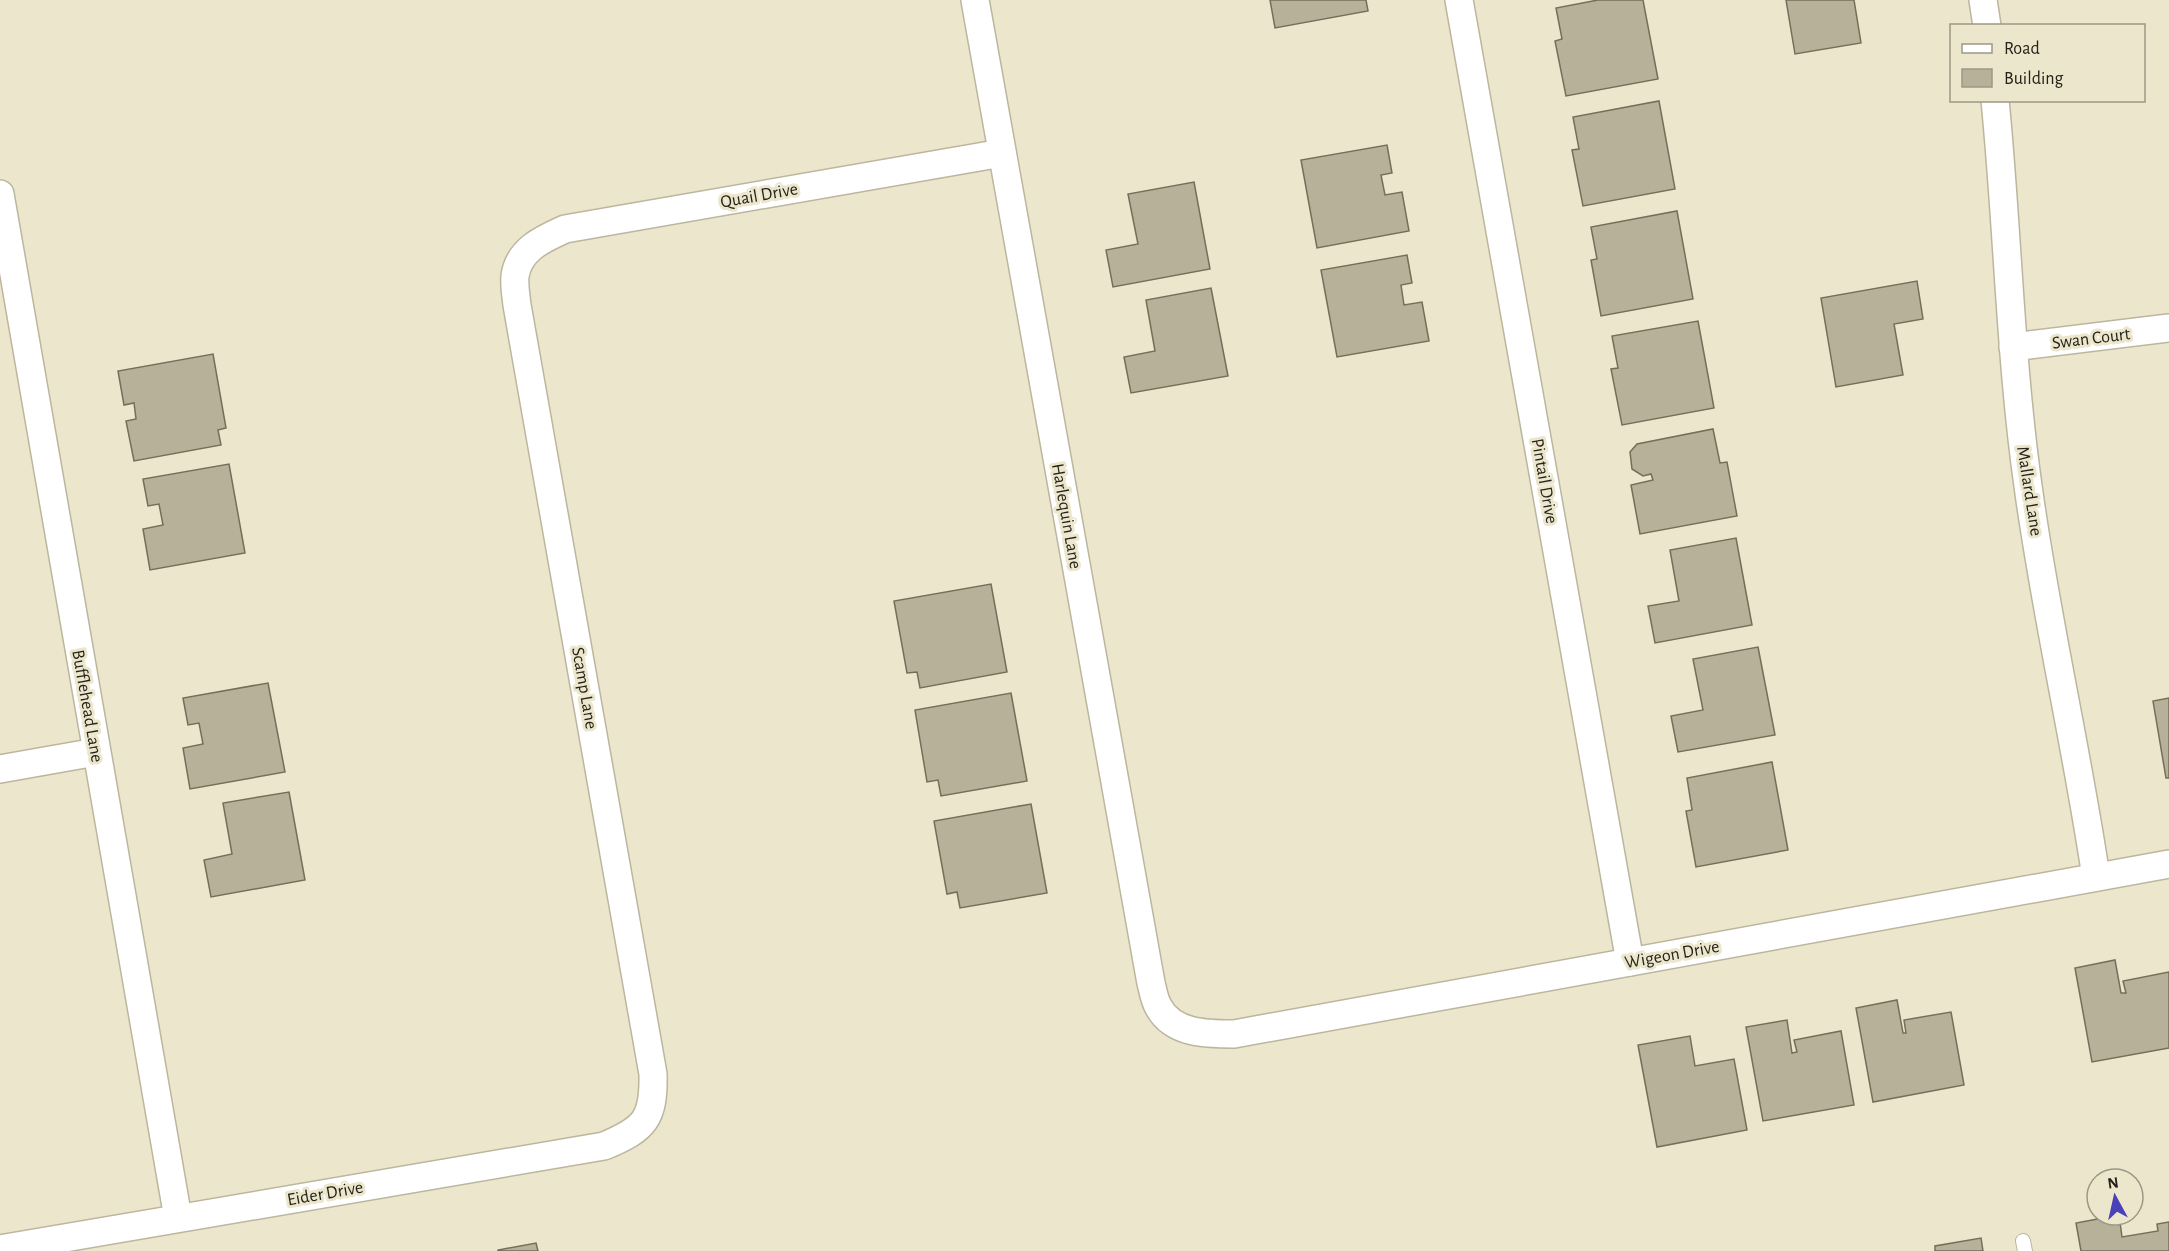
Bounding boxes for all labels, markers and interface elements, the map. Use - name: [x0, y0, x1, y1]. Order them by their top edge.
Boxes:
- legend: [1950, 24, 2145, 102]
- text: Road: [2004, 40, 2040, 58]
- text: Building: [2004, 70, 2064, 88]
- street label: Quail Drive: [719, 180, 799, 212]
- street label: Swan Court: [2051, 325, 2132, 353]
- street label: Pintail Drive: [1528, 437, 1560, 525]
- street label: Mallard Lane: [2013, 445, 2045, 537]
- street label: Harlequin Lane: [1048, 462, 1084, 570]
- street label: Scamp Lane: [568, 646, 600, 730]
- street label: Bufflehead Lane: [68, 648, 106, 764]
- street label: Wigeon Drive: [1623, 938, 1721, 972]
- north arrow: [2085, 1167, 2145, 1227]
- text: N: [2106, 1174, 2120, 1192]
- street label: Eider Drive: [286, 1178, 365, 1210]

